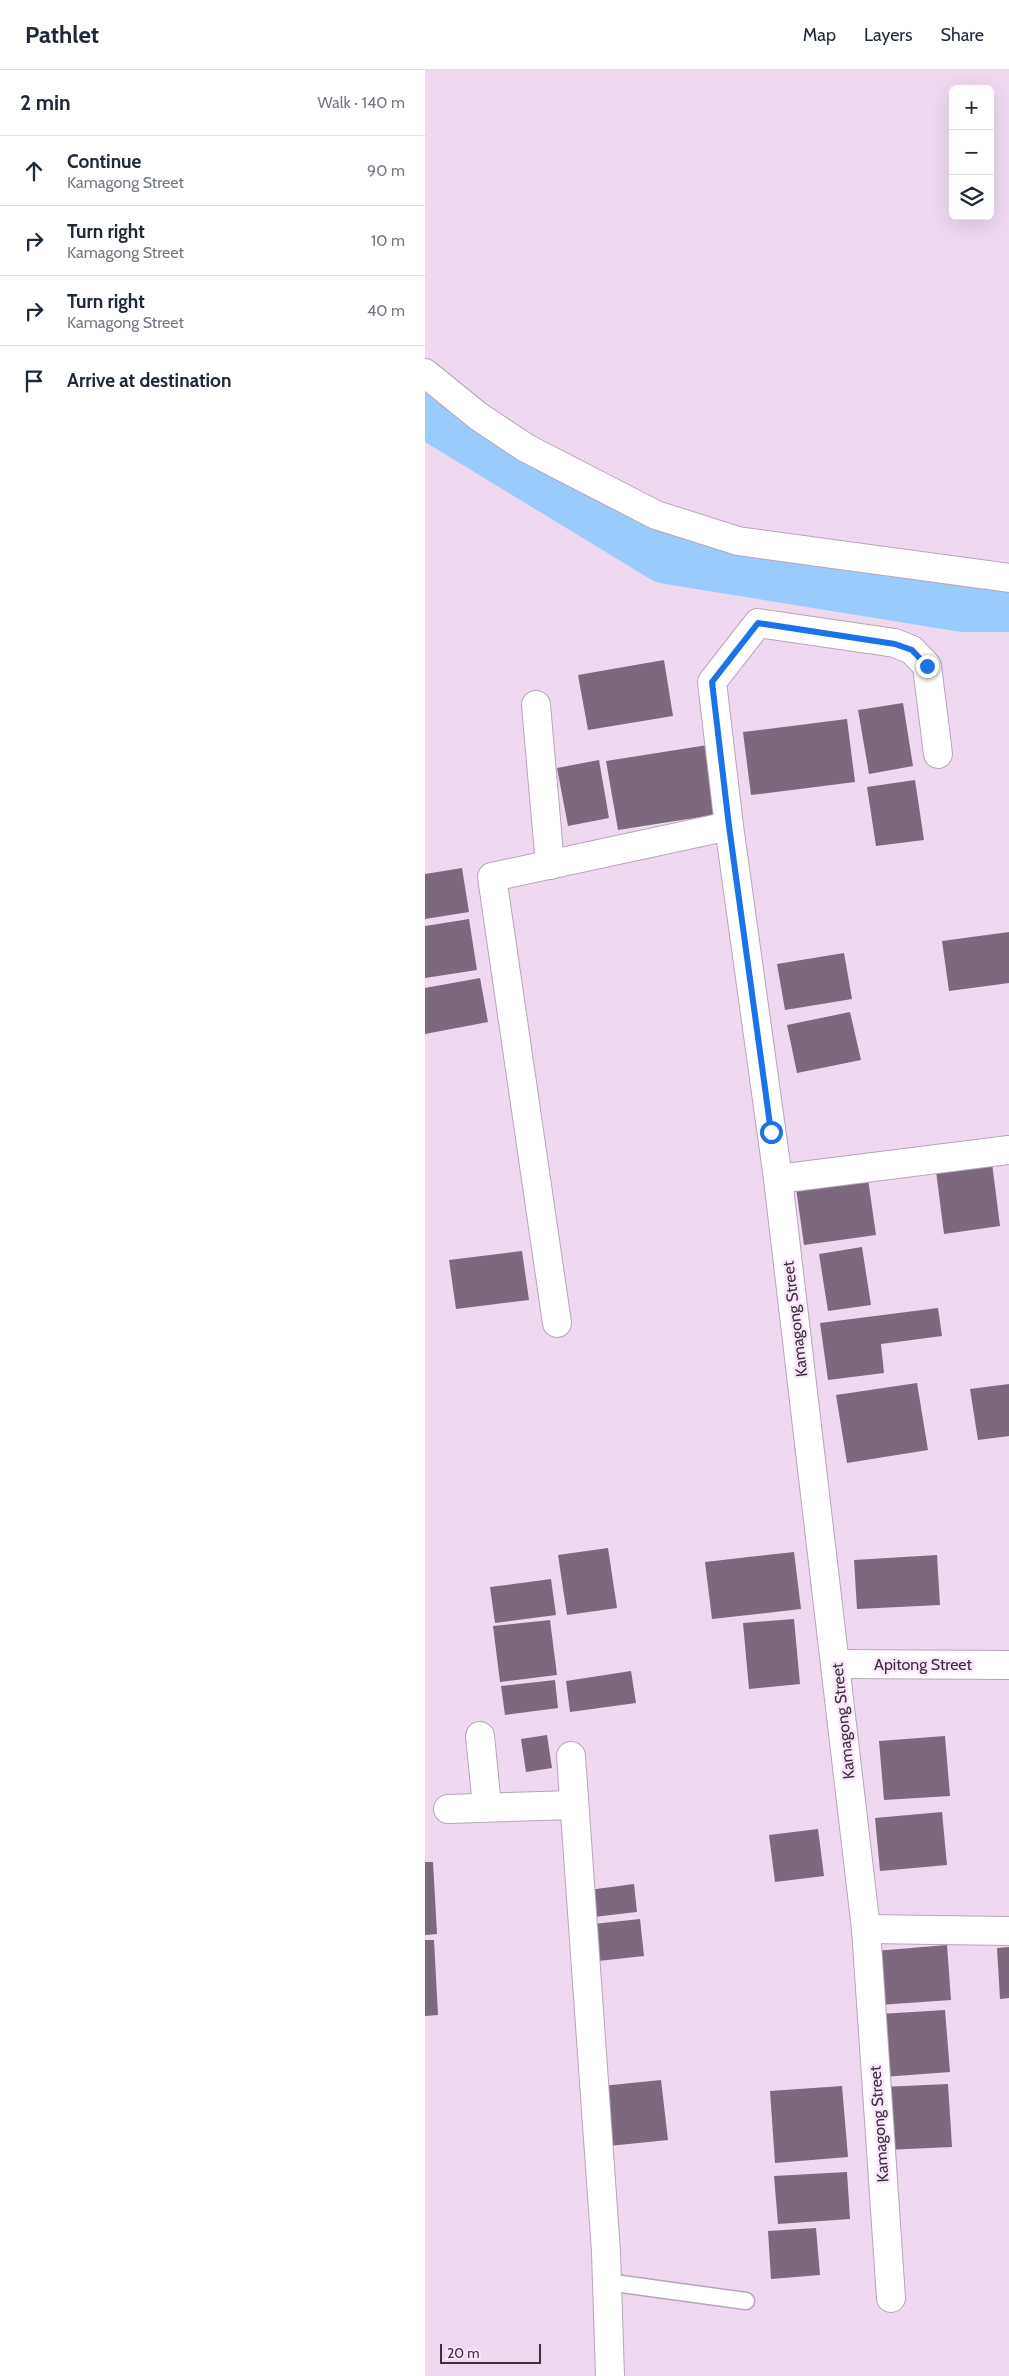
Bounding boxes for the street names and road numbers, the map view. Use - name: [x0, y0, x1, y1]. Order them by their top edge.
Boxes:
- street label: Kamagong Street: [778, 1259, 812, 1378]
- street label: Apitong Street: [874, 1655, 973, 1674]
- street label: Kamagong Street: [827, 1661, 859, 1780]
- street label: Kamagong Street: [865, 2064, 893, 2183]

